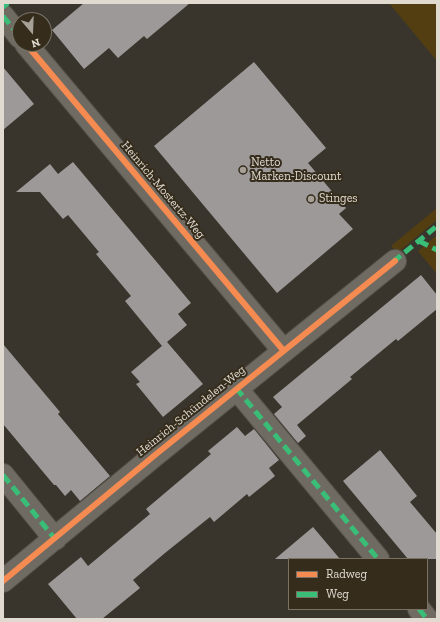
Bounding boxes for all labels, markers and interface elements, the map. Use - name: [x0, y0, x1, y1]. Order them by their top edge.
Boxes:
- north arrow: [12, 12, 52, 52]
- text: N: [30, 35, 42, 50]
- street label: Heinrich-Mostertz-Weg: [118, 139, 208, 241]
- place label: Netto Marken-Discount: [251, 156, 341, 184]
- marker: Netto Marken-Discount: [238, 165, 248, 175]
- place label: Stinges: [319, 192, 358, 206]
- marker: Stinges: [306, 194, 316, 204]
- street label: Heinrich-Schündelen-Weg: [134, 363, 248, 459]
- legend: [288, 558, 428, 610]
- text: Radweg: [326, 567, 367, 581]
- text: Weg: [326, 587, 349, 601]

